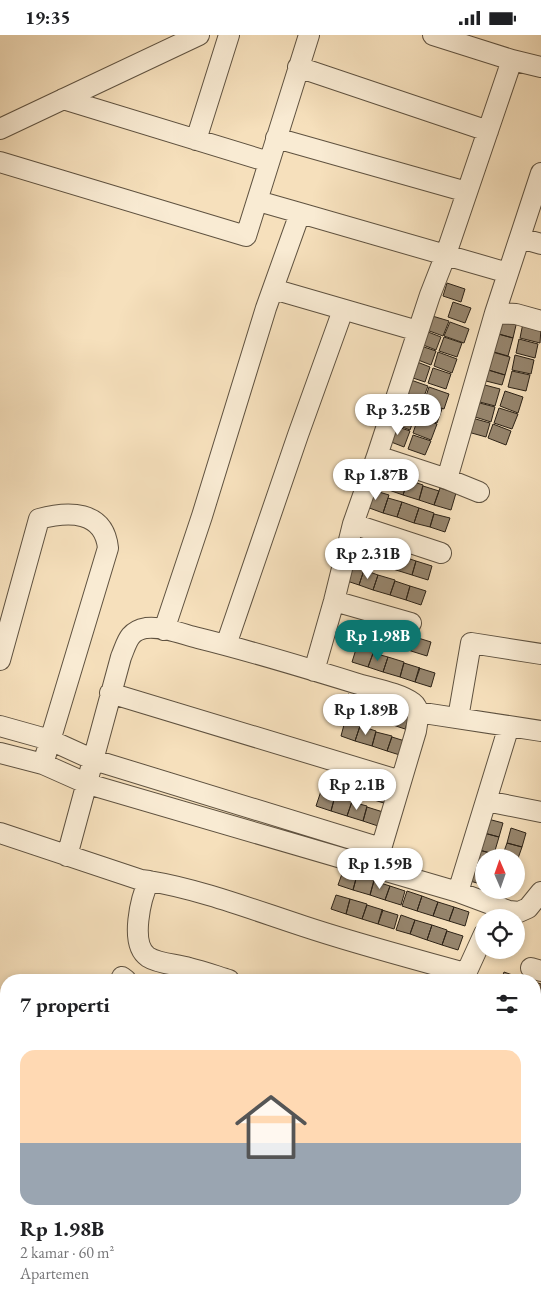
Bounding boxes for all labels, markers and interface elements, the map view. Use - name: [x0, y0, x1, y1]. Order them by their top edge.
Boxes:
- text: 19:35: [25, 5, 71, 30]
- pin: Rp 3.25B: [346, 393, 450, 436]
- text: Rp 3.25B: [366, 399, 430, 420]
- pin: Rp 1.87B: [324, 459, 428, 501]
- text: Rp 1.87B: [344, 464, 408, 485]
- pin: Rp 2.31B: [316, 537, 420, 580]
- text: Rp 2.31B: [336, 543, 400, 564]
- pin: Rp 1.98B: [326, 619, 430, 662]
- text: Rp 1.98B: [346, 625, 410, 646]
- pin: Rp 1.89B: [314, 693, 418, 736]
- text: Rp 1.89B: [334, 699, 398, 720]
- pin: Rp 2.1B: [311, 769, 403, 811]
- text: Rp 2.1B: [329, 774, 385, 795]
- pin: Rp 1.59B: [328, 847, 432, 890]
- north arrow: [475, 849, 525, 899]
- map controls: [475, 849, 525, 959]
- text: Rp 1.59B: [348, 853, 412, 874]
- button: locate: [475, 909, 525, 959]
- icon: filters: [493, 990, 521, 1018]
- text: 7 properti: [20, 991, 110, 1018]
- icon: home: [226, 1082, 316, 1172]
- text: Rp 1.98B: [20, 1215, 104, 1242]
- text: 2 kamar · 60 m²: [20, 1242, 114, 1263]
- text: Apartemen: [20, 1263, 89, 1284]

